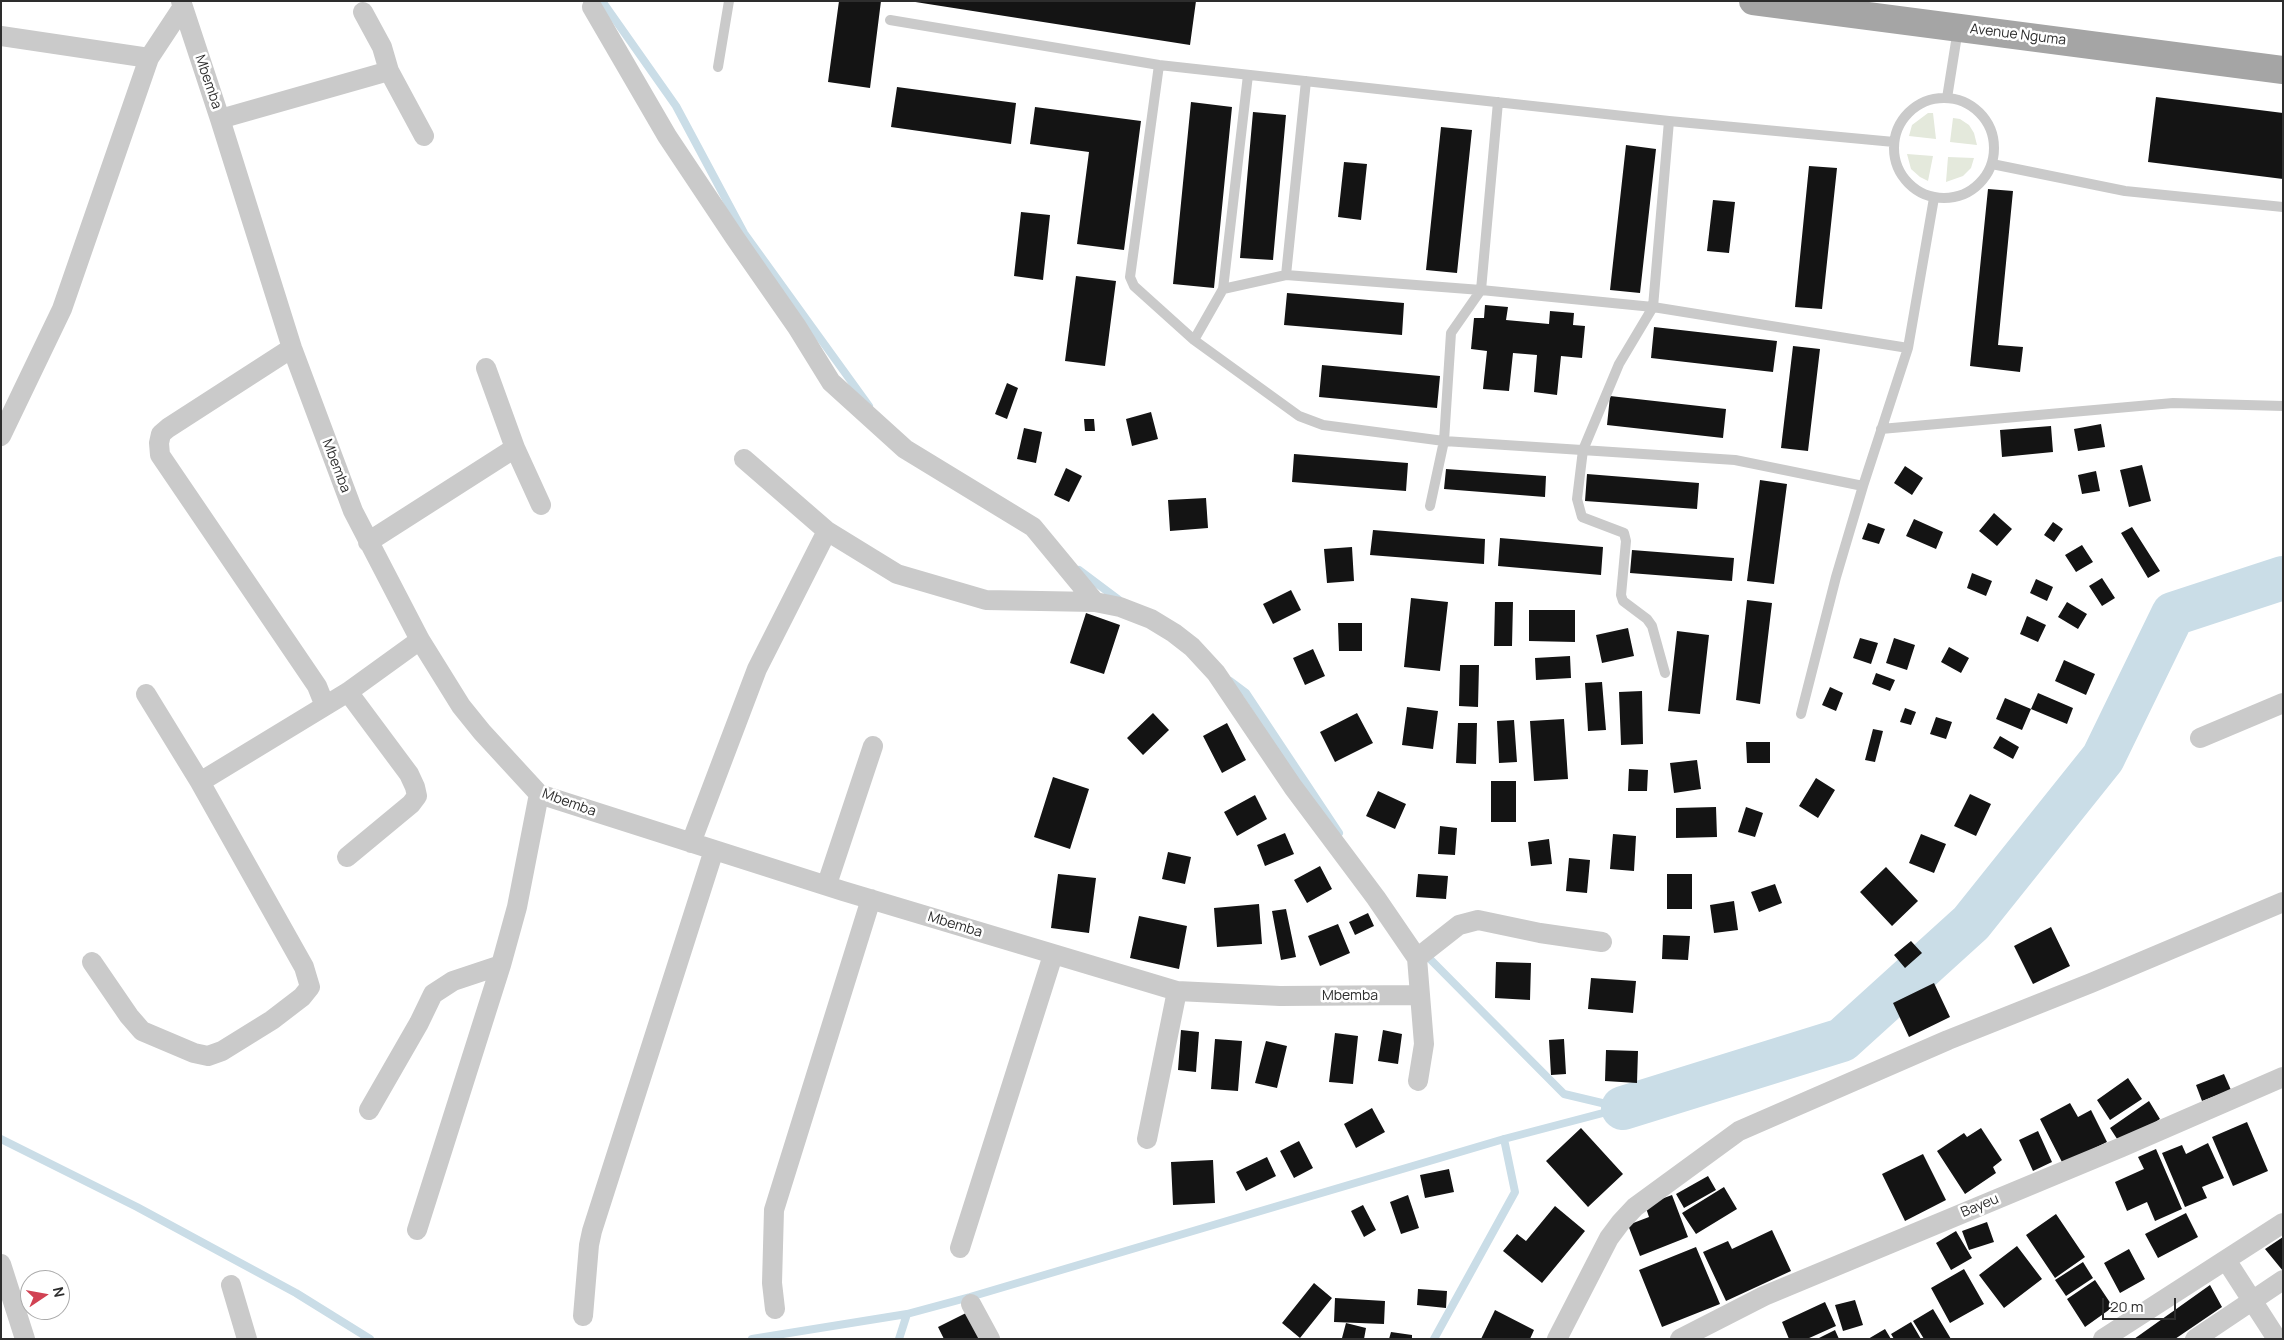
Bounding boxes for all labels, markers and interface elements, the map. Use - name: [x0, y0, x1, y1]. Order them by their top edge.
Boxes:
- street label: Avenue Nguma: [1969, 21, 2067, 49]
- street label: Mbemba: [191, 53, 225, 111]
- street label: Mbemba: [318, 437, 354, 495]
- street label: Mbemba: [540, 786, 598, 820]
- street label: Mbemba: [926, 909, 984, 941]
- street label: Mbemba: [1322, 988, 1378, 1004]
- street label: Bayeu: [1959, 1191, 2001, 1221]
- north arrow: [20, 1270, 70, 1320]
- text: N: [49, 1285, 70, 1299]
- scale bar: [2104, 1288, 2178, 1320]
- text: 20 m: [2110, 1296, 2143, 1317]

